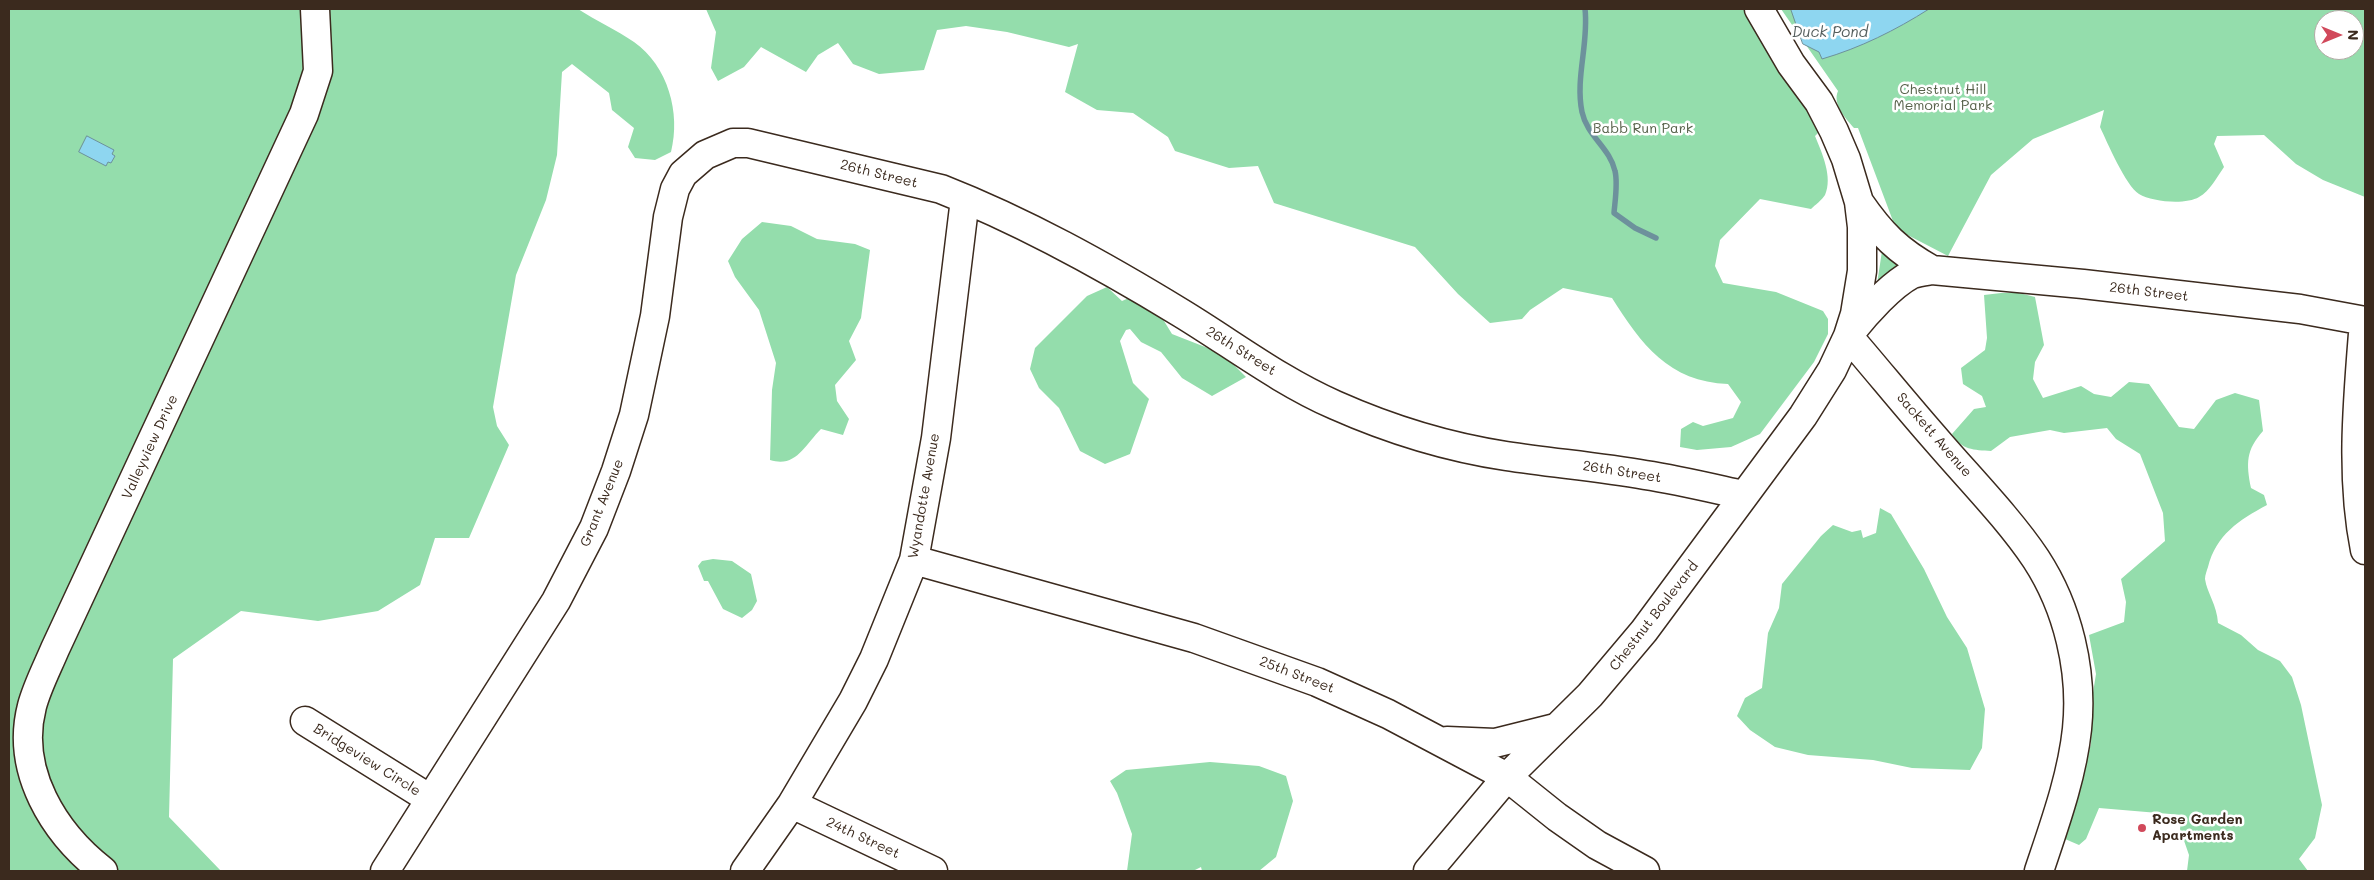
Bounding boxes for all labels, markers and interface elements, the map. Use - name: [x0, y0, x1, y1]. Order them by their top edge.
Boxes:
- north arrow: [2314, 10, 2364, 60]
- water label: Duck Pond: [1792, 23, 1868, 41]
- text: N: [2344, 30, 2363, 40]
- park label: Chestnut Hill Memorial Park: [1893, 82, 1993, 114]
- park label: Babb Run Park: [1593, 121, 1693, 137]
- street label: 26th Street: [838, 156, 920, 192]
- street label: 26th Street: [2109, 279, 2189, 305]
- street label: 26th Street: [1203, 323, 1279, 379]
- street label: Sackett Avenue: [1893, 389, 1975, 481]
- street label: Valleyview Drive: [118, 392, 182, 502]
- street label: Wyandotte Avenue: [905, 432, 943, 560]
- street label: Grant Avenue: [577, 457, 627, 549]
- street label: 26th Street: [1581, 457, 1663, 487]
- street label: Chestnut Boulevard: [1606, 558, 1702, 674]
- street label: 25th Street: [1257, 653, 1337, 697]
- street label: Bridgeview Circle: [310, 720, 424, 800]
- place label: Rose Garden Apartments: [2152, 812, 2243, 844]
- street label: 24th Street: [824, 814, 902, 862]
- marker: Rose Garden Apartments: [2136, 822, 2148, 834]

